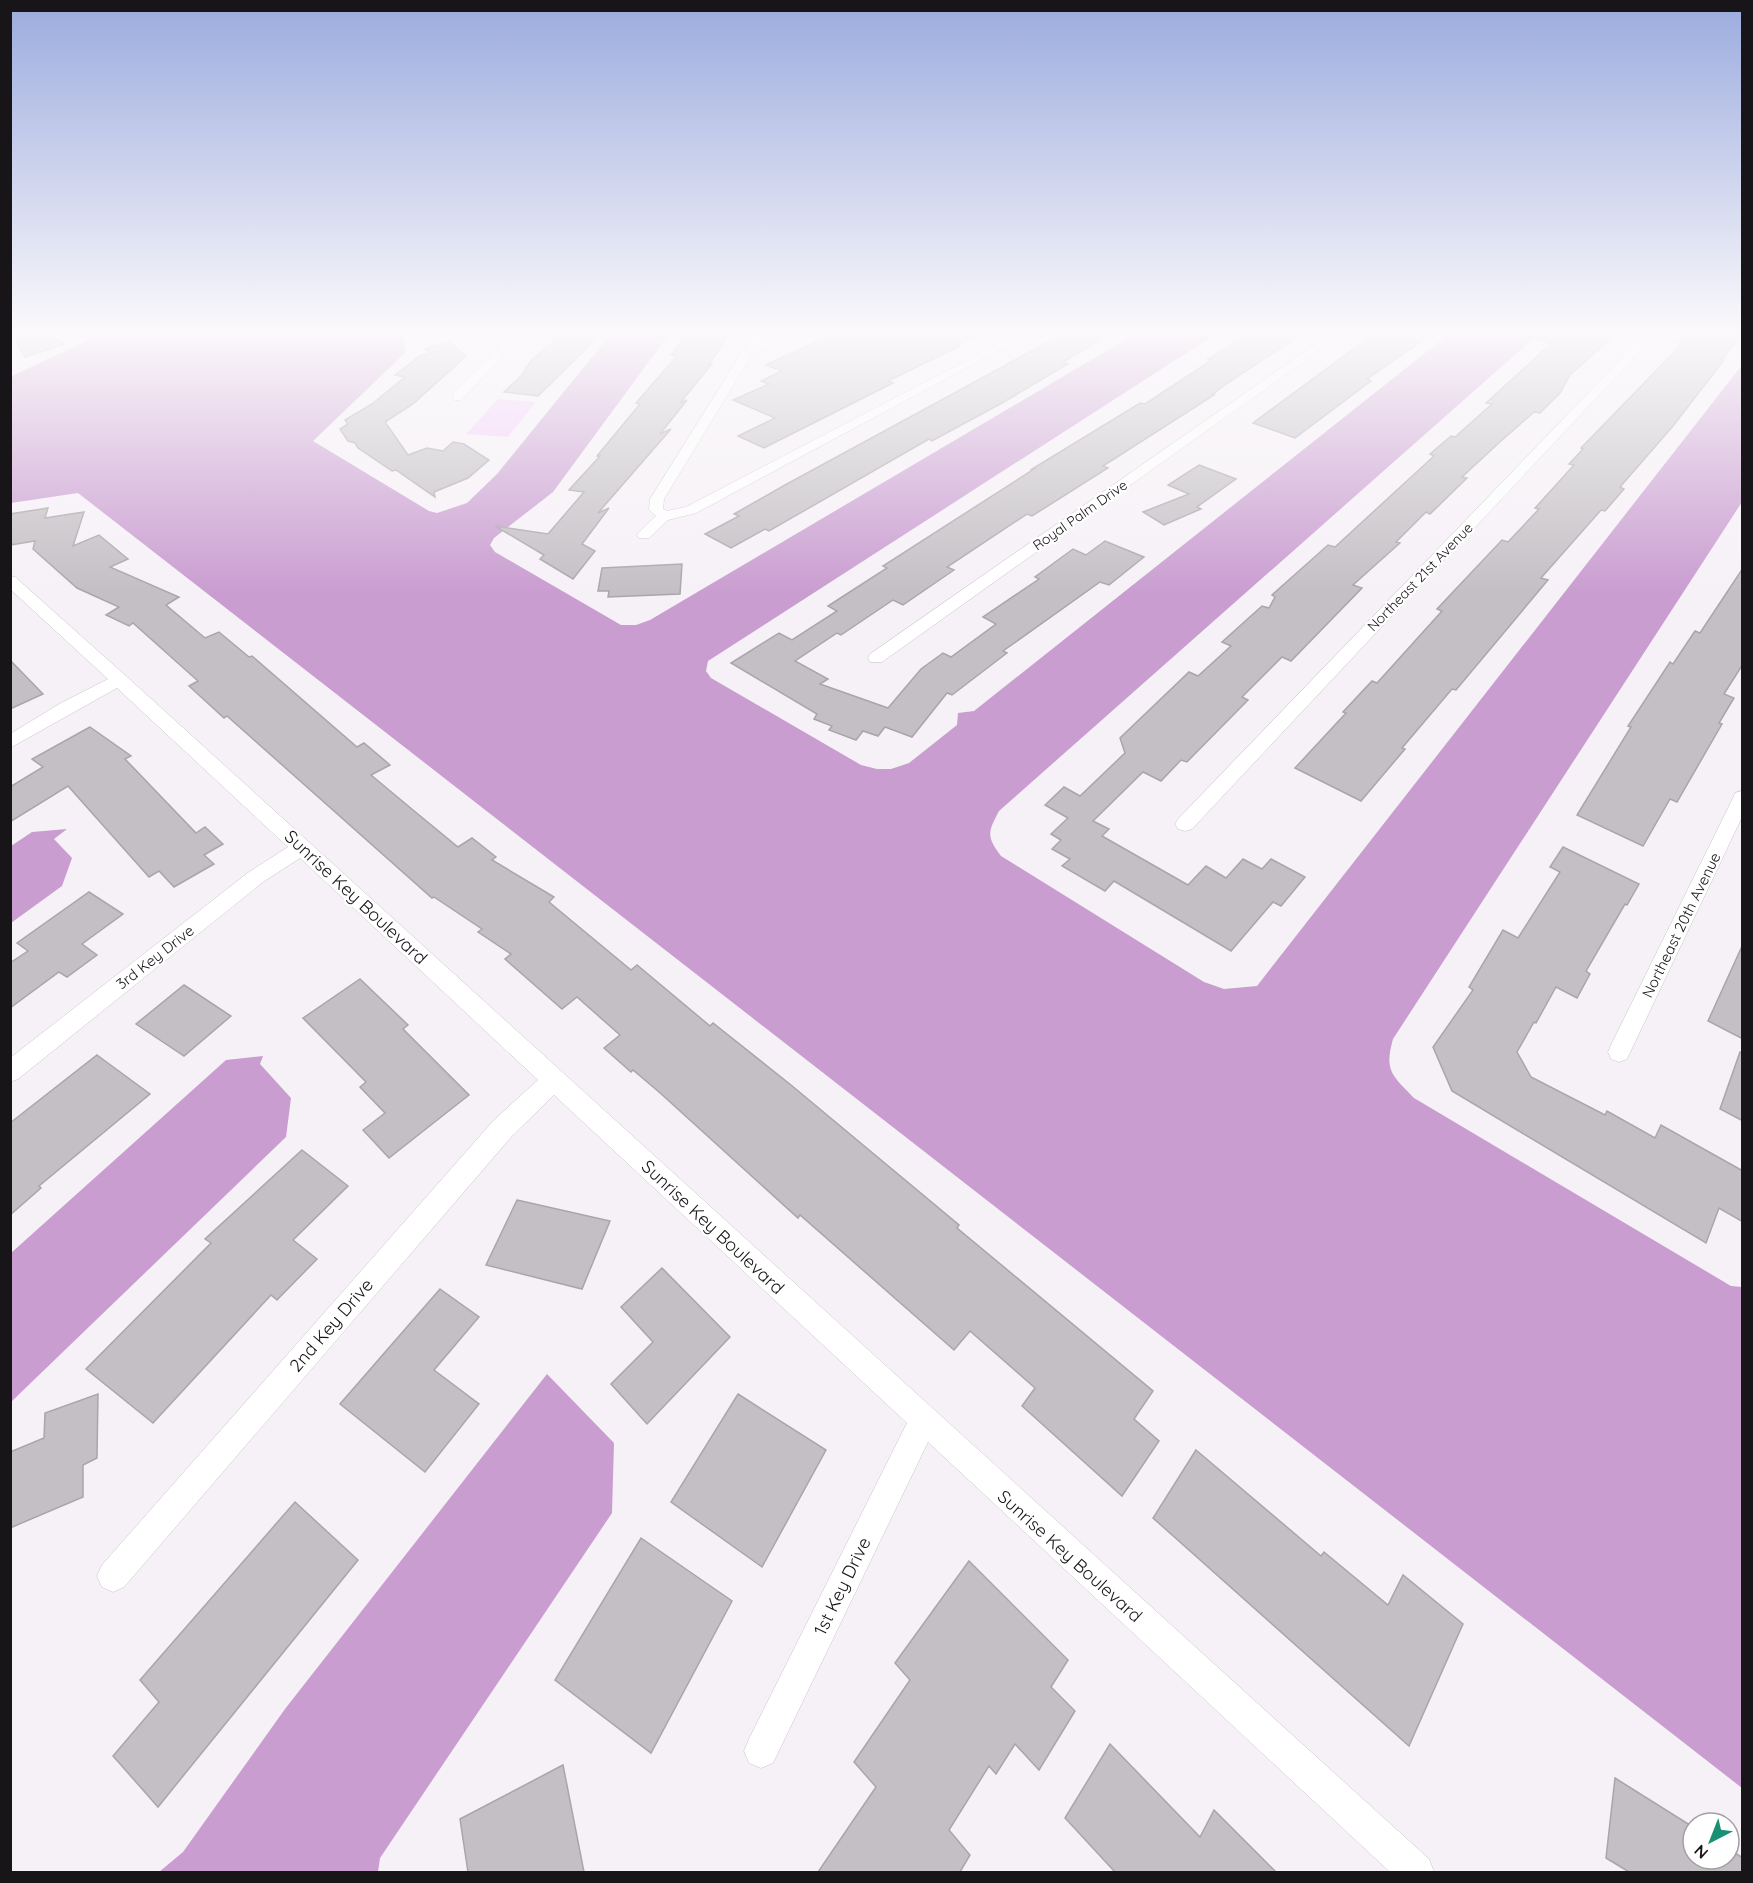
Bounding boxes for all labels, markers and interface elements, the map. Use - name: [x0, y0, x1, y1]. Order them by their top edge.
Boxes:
- street label: Royal Palm Drive: [1029, 476, 1131, 554]
- street label: Northeast 21st Avenue: [1363, 519, 1477, 635]
- street label: Sunrise Key Boulevard: [280, 825, 432, 969]
- street label: Northeast 20th Avenue: [1638, 849, 1724, 1001]
- street label: 3rd Key Drive: [112, 921, 198, 993]
- street label: Sunrise Key Boulevard: [637, 1155, 789, 1299]
- street label: 2nd Key Drive: [284, 1273, 378, 1377]
- street label: Sunrise Key Boulevard: [993, 1485, 1147, 1627]
- street label: 1st Key Drive: [808, 1533, 876, 1639]
- north arrow: [1681, 1811, 1741, 1871]
- text: N: [1690, 1841, 1712, 1864]

